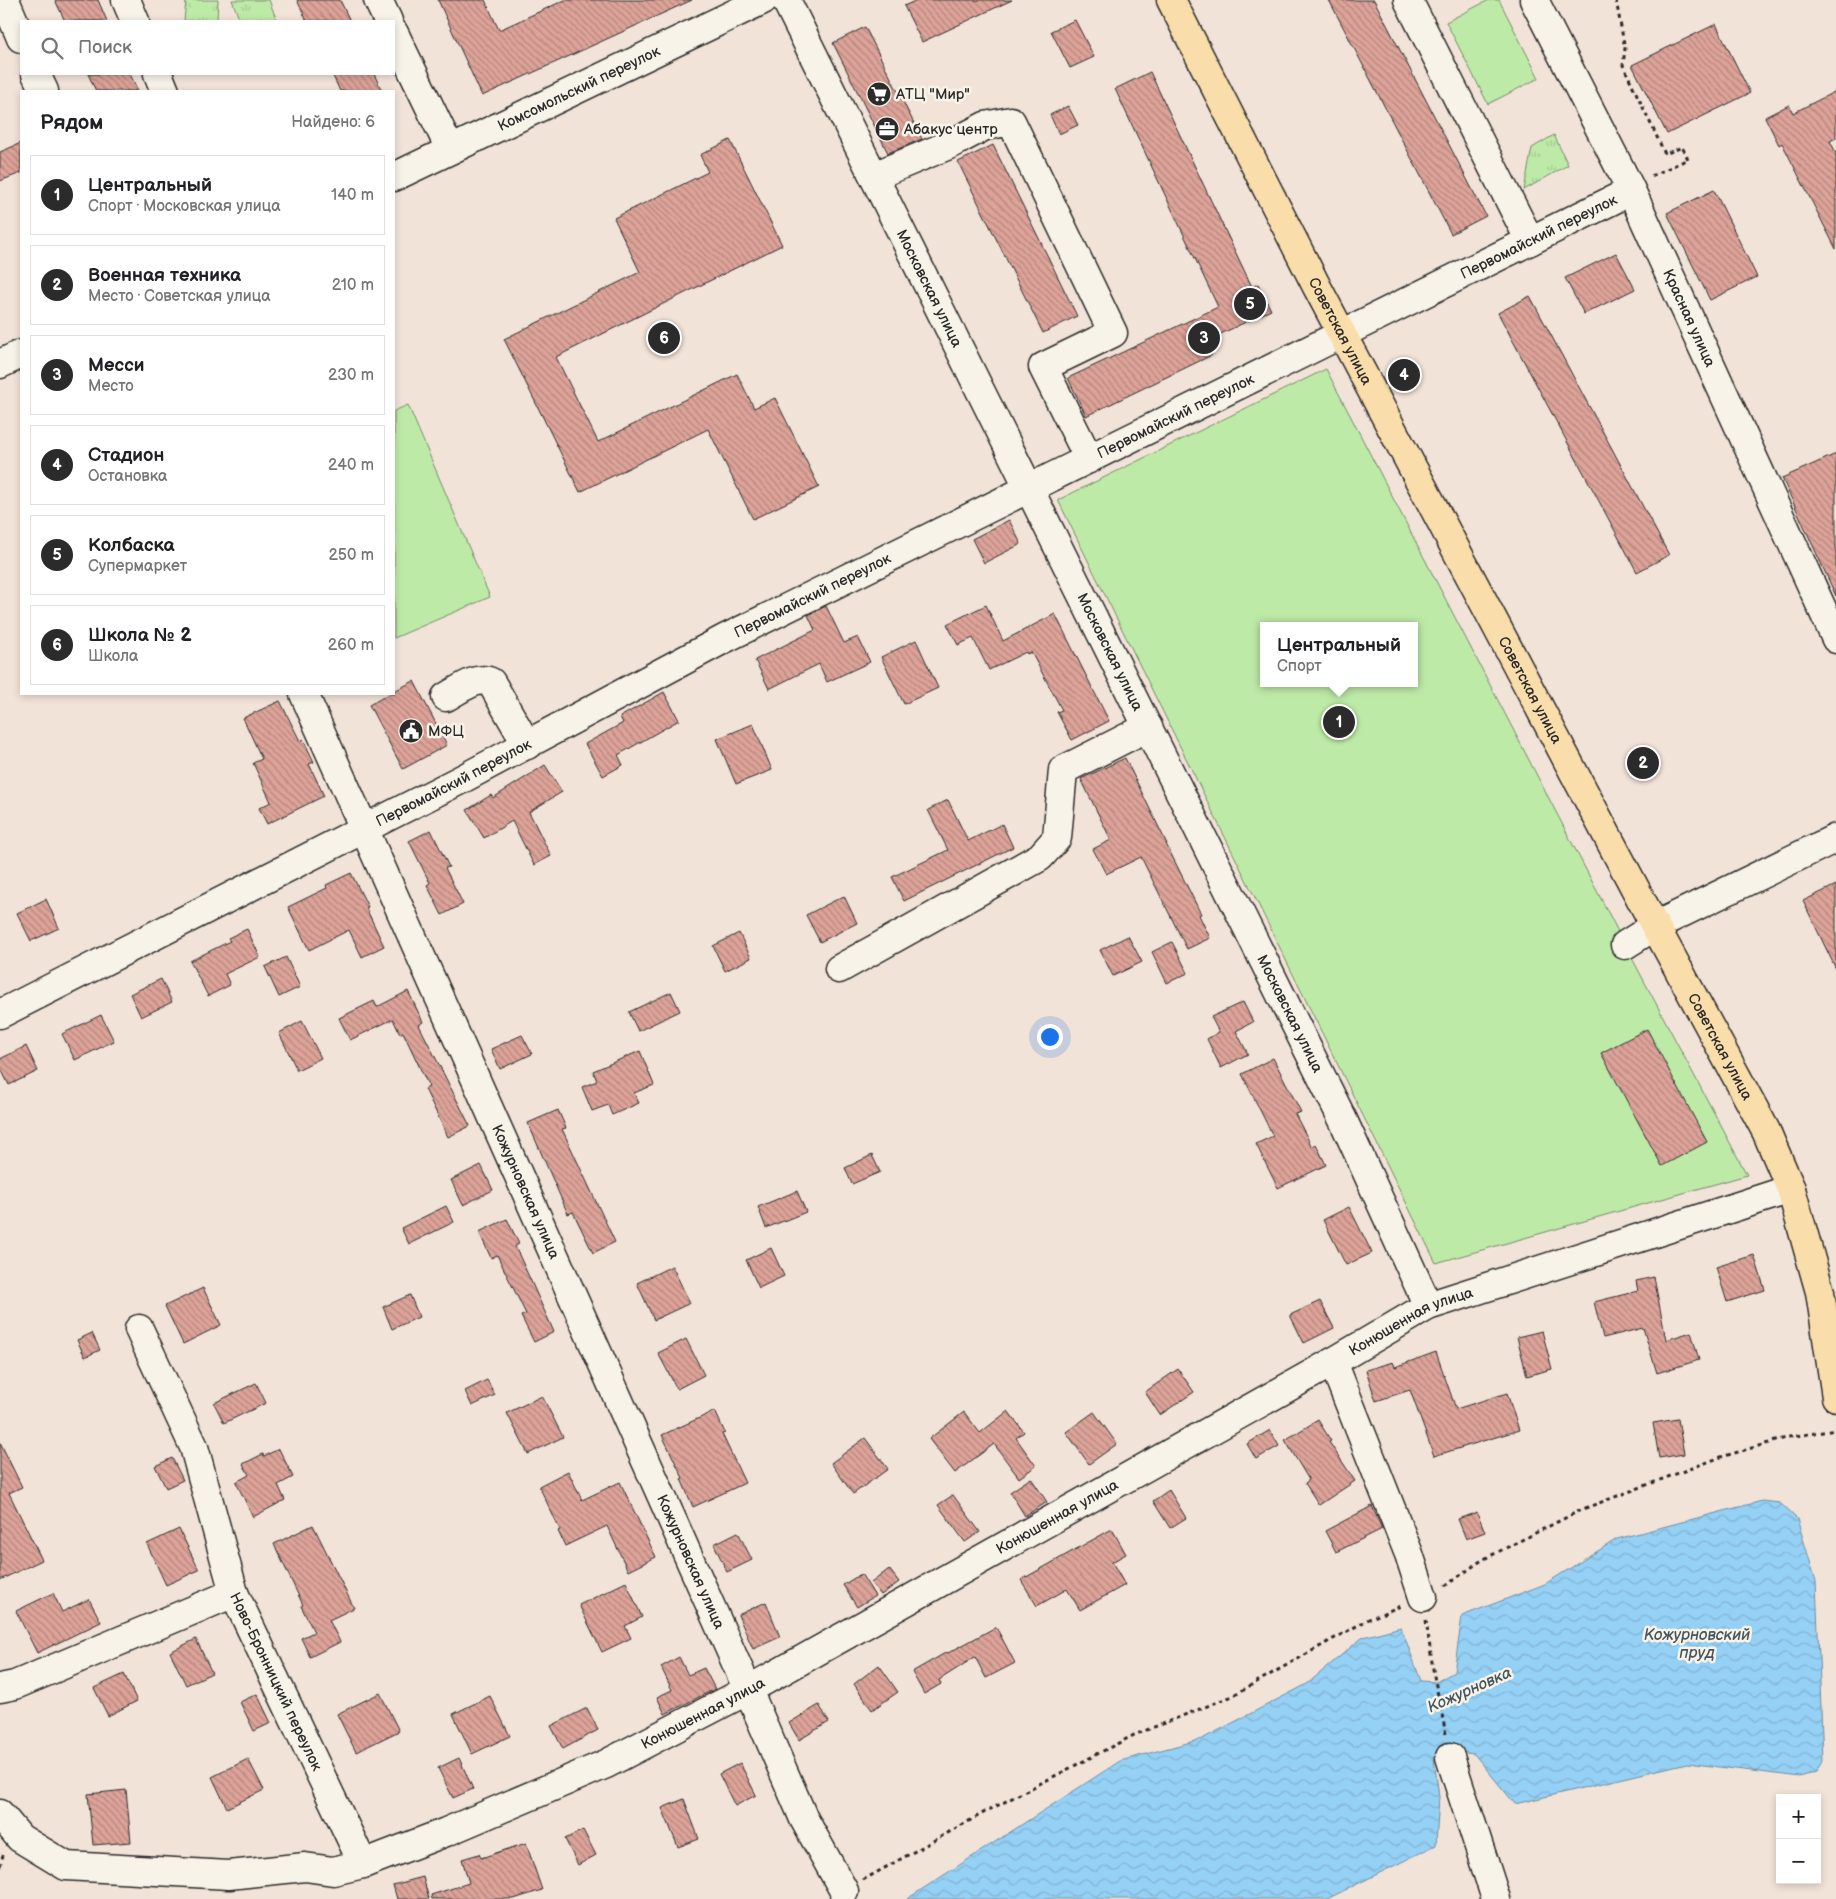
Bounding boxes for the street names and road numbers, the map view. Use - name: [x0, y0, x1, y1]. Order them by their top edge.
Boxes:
- street label: Комсомольский переулок: [495, 42, 663, 136]
- street label: Первомайский переулок: [1457, 190, 1620, 284]
- street label: Московская улица: [892, 226, 966, 351]
- street label: Красная улица: [1658, 266, 1720, 370]
- street label: Советская улица: [1304, 275, 1376, 389]
- street label: Первомайский переулок: [1094, 370, 1257, 463]
- street label: Первомайский переулок: [731, 549, 894, 643]
- street label: Московская улица: [1072, 590, 1147, 714]
- street label: Советская улица: [1494, 633, 1566, 747]
- street label: Первомайский переулок: [373, 735, 535, 831]
- street label: Московская улица: [1252, 952, 1327, 1076]
- street label: Советская улица: [1683, 990, 1757, 1104]
- street label: Кожурновская улица: [487, 1122, 564, 1262]
- street label: Конюшенная улица: [1346, 1283, 1476, 1360]
- street label: Конюшенная улица: [993, 1475, 1122, 1559]
- street label: Кожурновская улица: [652, 1492, 729, 1632]
- street label: Ново-Бронницкий переулок: [225, 1590, 326, 1774]
- street label: Конюшенная улица: [638, 1673, 768, 1754]

